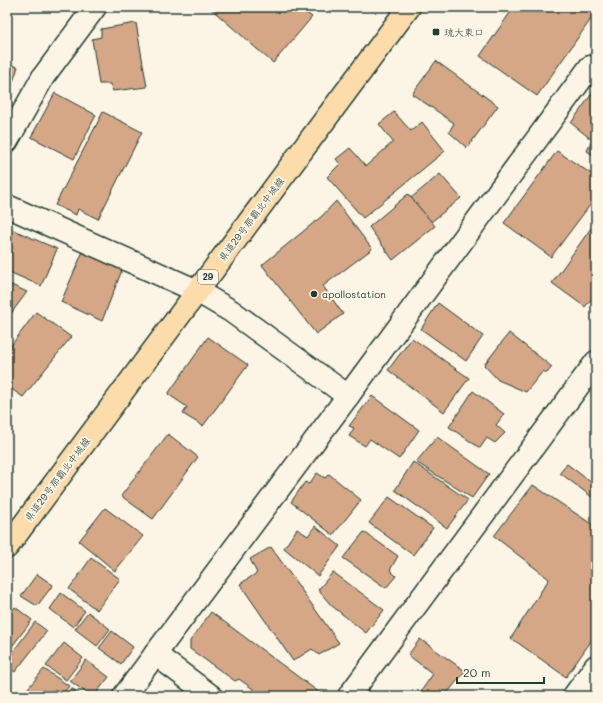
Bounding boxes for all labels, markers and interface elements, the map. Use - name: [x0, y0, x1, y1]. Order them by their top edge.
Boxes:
- place label: 琉大東口: [444, 25, 484, 39]
- marker: 琉大東口: [431, 27, 441, 37]
- street label: 県道29号那覇北中城線: [215, 174, 287, 264]
- road number: 29: [198, 270, 218, 284]
- place label: apollostation: [322, 287, 386, 301]
- marker: apollostation: [309, 289, 319, 299]
- street label: 県道29号那覇北中城線: [21, 434, 93, 524]
- scale bar: [457, 659, 544, 685]
- text: 20 m: [463, 664, 491, 680]

